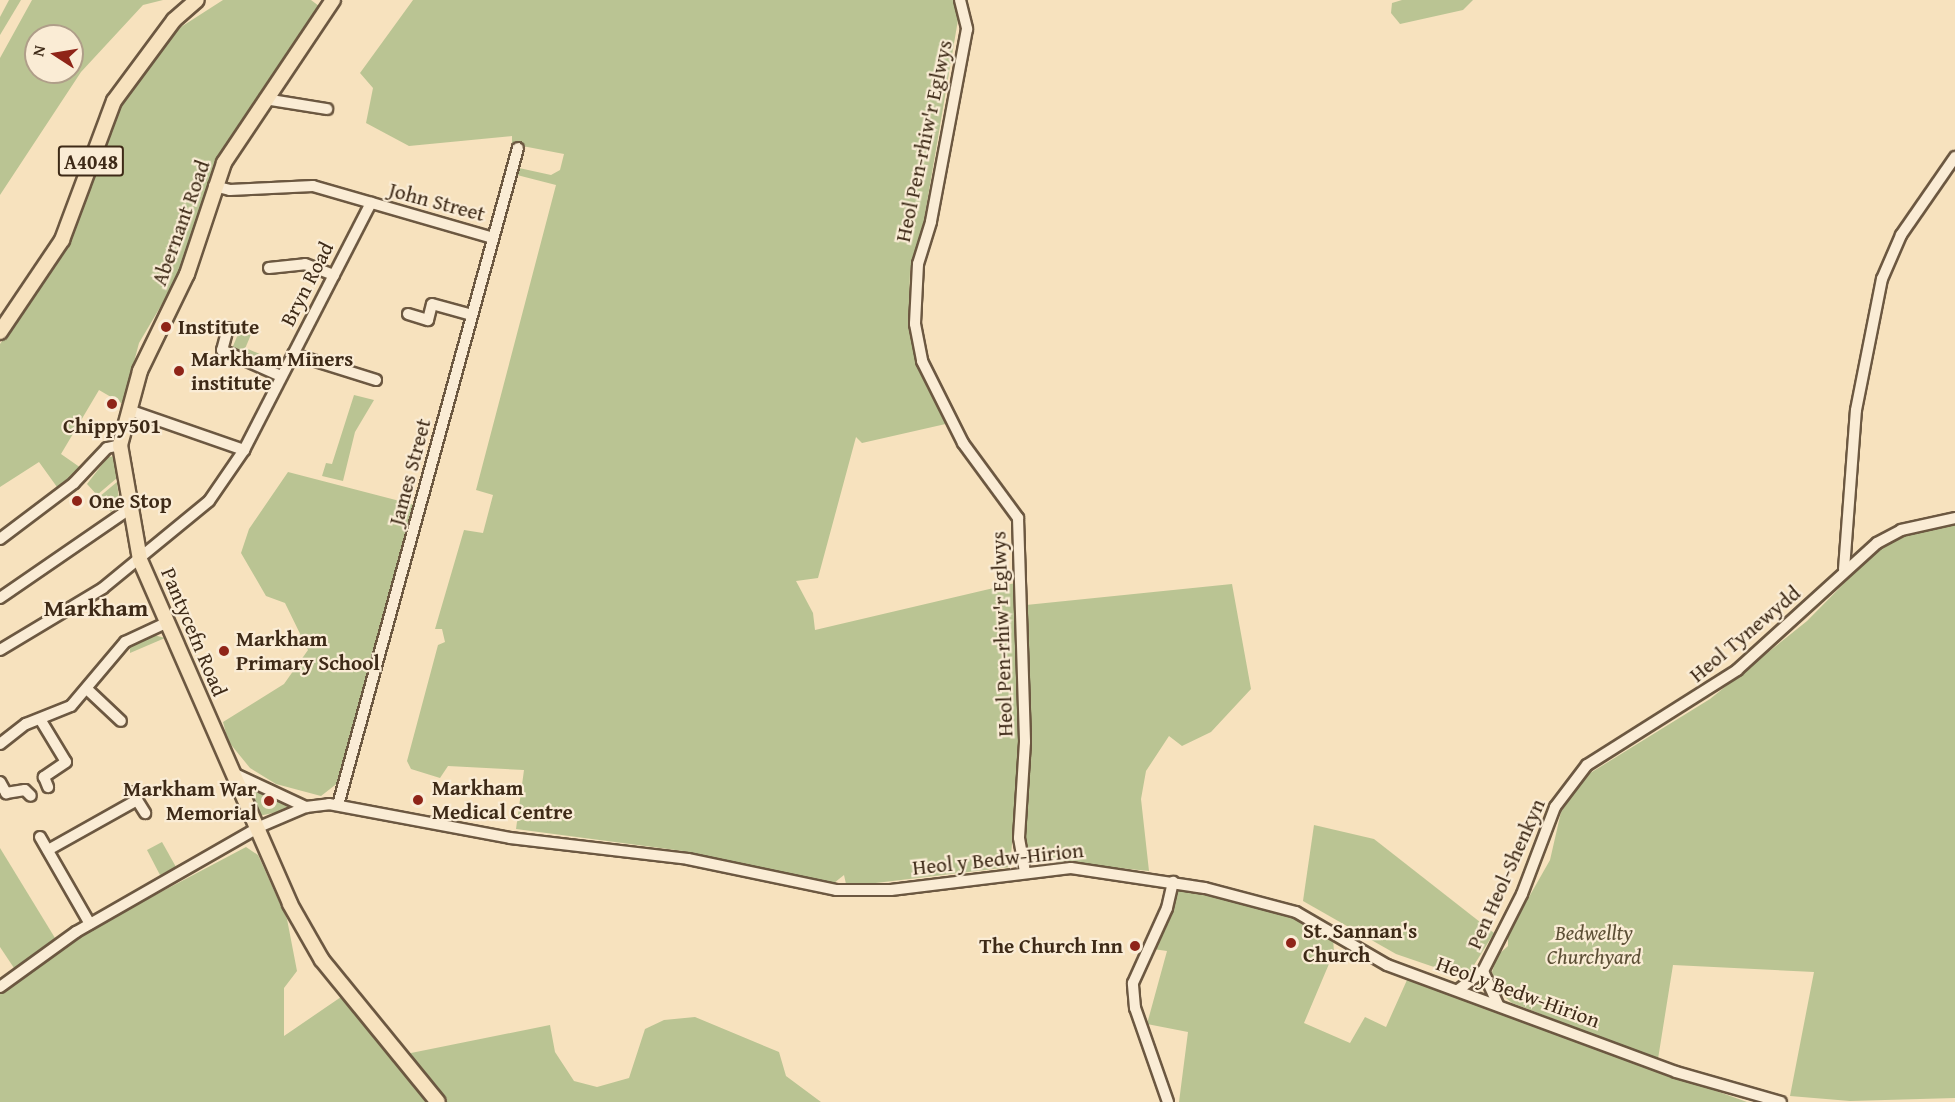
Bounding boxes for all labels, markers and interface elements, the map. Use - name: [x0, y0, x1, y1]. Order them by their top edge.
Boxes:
- north arrow: [24, 24, 84, 84]
- street label: Heol Pen-rhiw'r Eglwys: [890, 38, 958, 244]
- text: N: [25, 43, 51, 58]
- road number: A4048: [56, 144, 125, 178]
- street label: Abernant Road: [147, 157, 215, 289]
- street label: John Street: [386, 177, 488, 227]
- street label: Bryn Road: [275, 238, 339, 330]
- place label: Institute: [178, 314, 259, 340]
- marker: Institute: [159, 320, 173, 334]
- place label: Markham Miners institute: [191, 346, 353, 396]
- marker: Markham Miners institute: [172, 364, 186, 378]
- marker: Chippy501: [105, 397, 119, 411]
- place label: Chippy501: [63, 413, 161, 439]
- street label: James Street: [384, 416, 436, 528]
- place label: One Stop: [89, 488, 172, 514]
- marker: One Stop: [70, 494, 84, 508]
- street label: Heol Pen-rhiw'r Eglwys: [986, 531, 1018, 737]
- street label: Pantycefn Road: [156, 564, 232, 700]
- street label: Heol Tynewydd: [1685, 580, 1805, 688]
- district label: Markham: [44, 594, 148, 622]
- place label: Markham Primary School: [236, 626, 380, 676]
- marker: Markham Primary School: [217, 644, 231, 658]
- place label: Markham Medical Centre: [432, 775, 573, 825]
- place label: Markham War Memorial: [123, 776, 257, 826]
- marker: Markham Medical Centre: [409, 791, 427, 809]
- marker: Markham War Memorial: [262, 794, 276, 808]
- street label: Pen Heol-Shenkyn: [1462, 795, 1550, 953]
- street label: Heol y Bedw-Hirion: [911, 837, 1085, 881]
- place label: St. Sannan's Church: [1303, 918, 1417, 968]
- park label: Bedwellty Churchyard: [1547, 920, 1641, 970]
- place label: The Church Inn: [979, 933, 1123, 959]
- marker: St. Sannan's Church: [1284, 936, 1298, 950]
- marker: The Church Inn: [1128, 939, 1142, 953]
- street label: Heol y Bedw-Hirion: [1433, 951, 1603, 1033]

